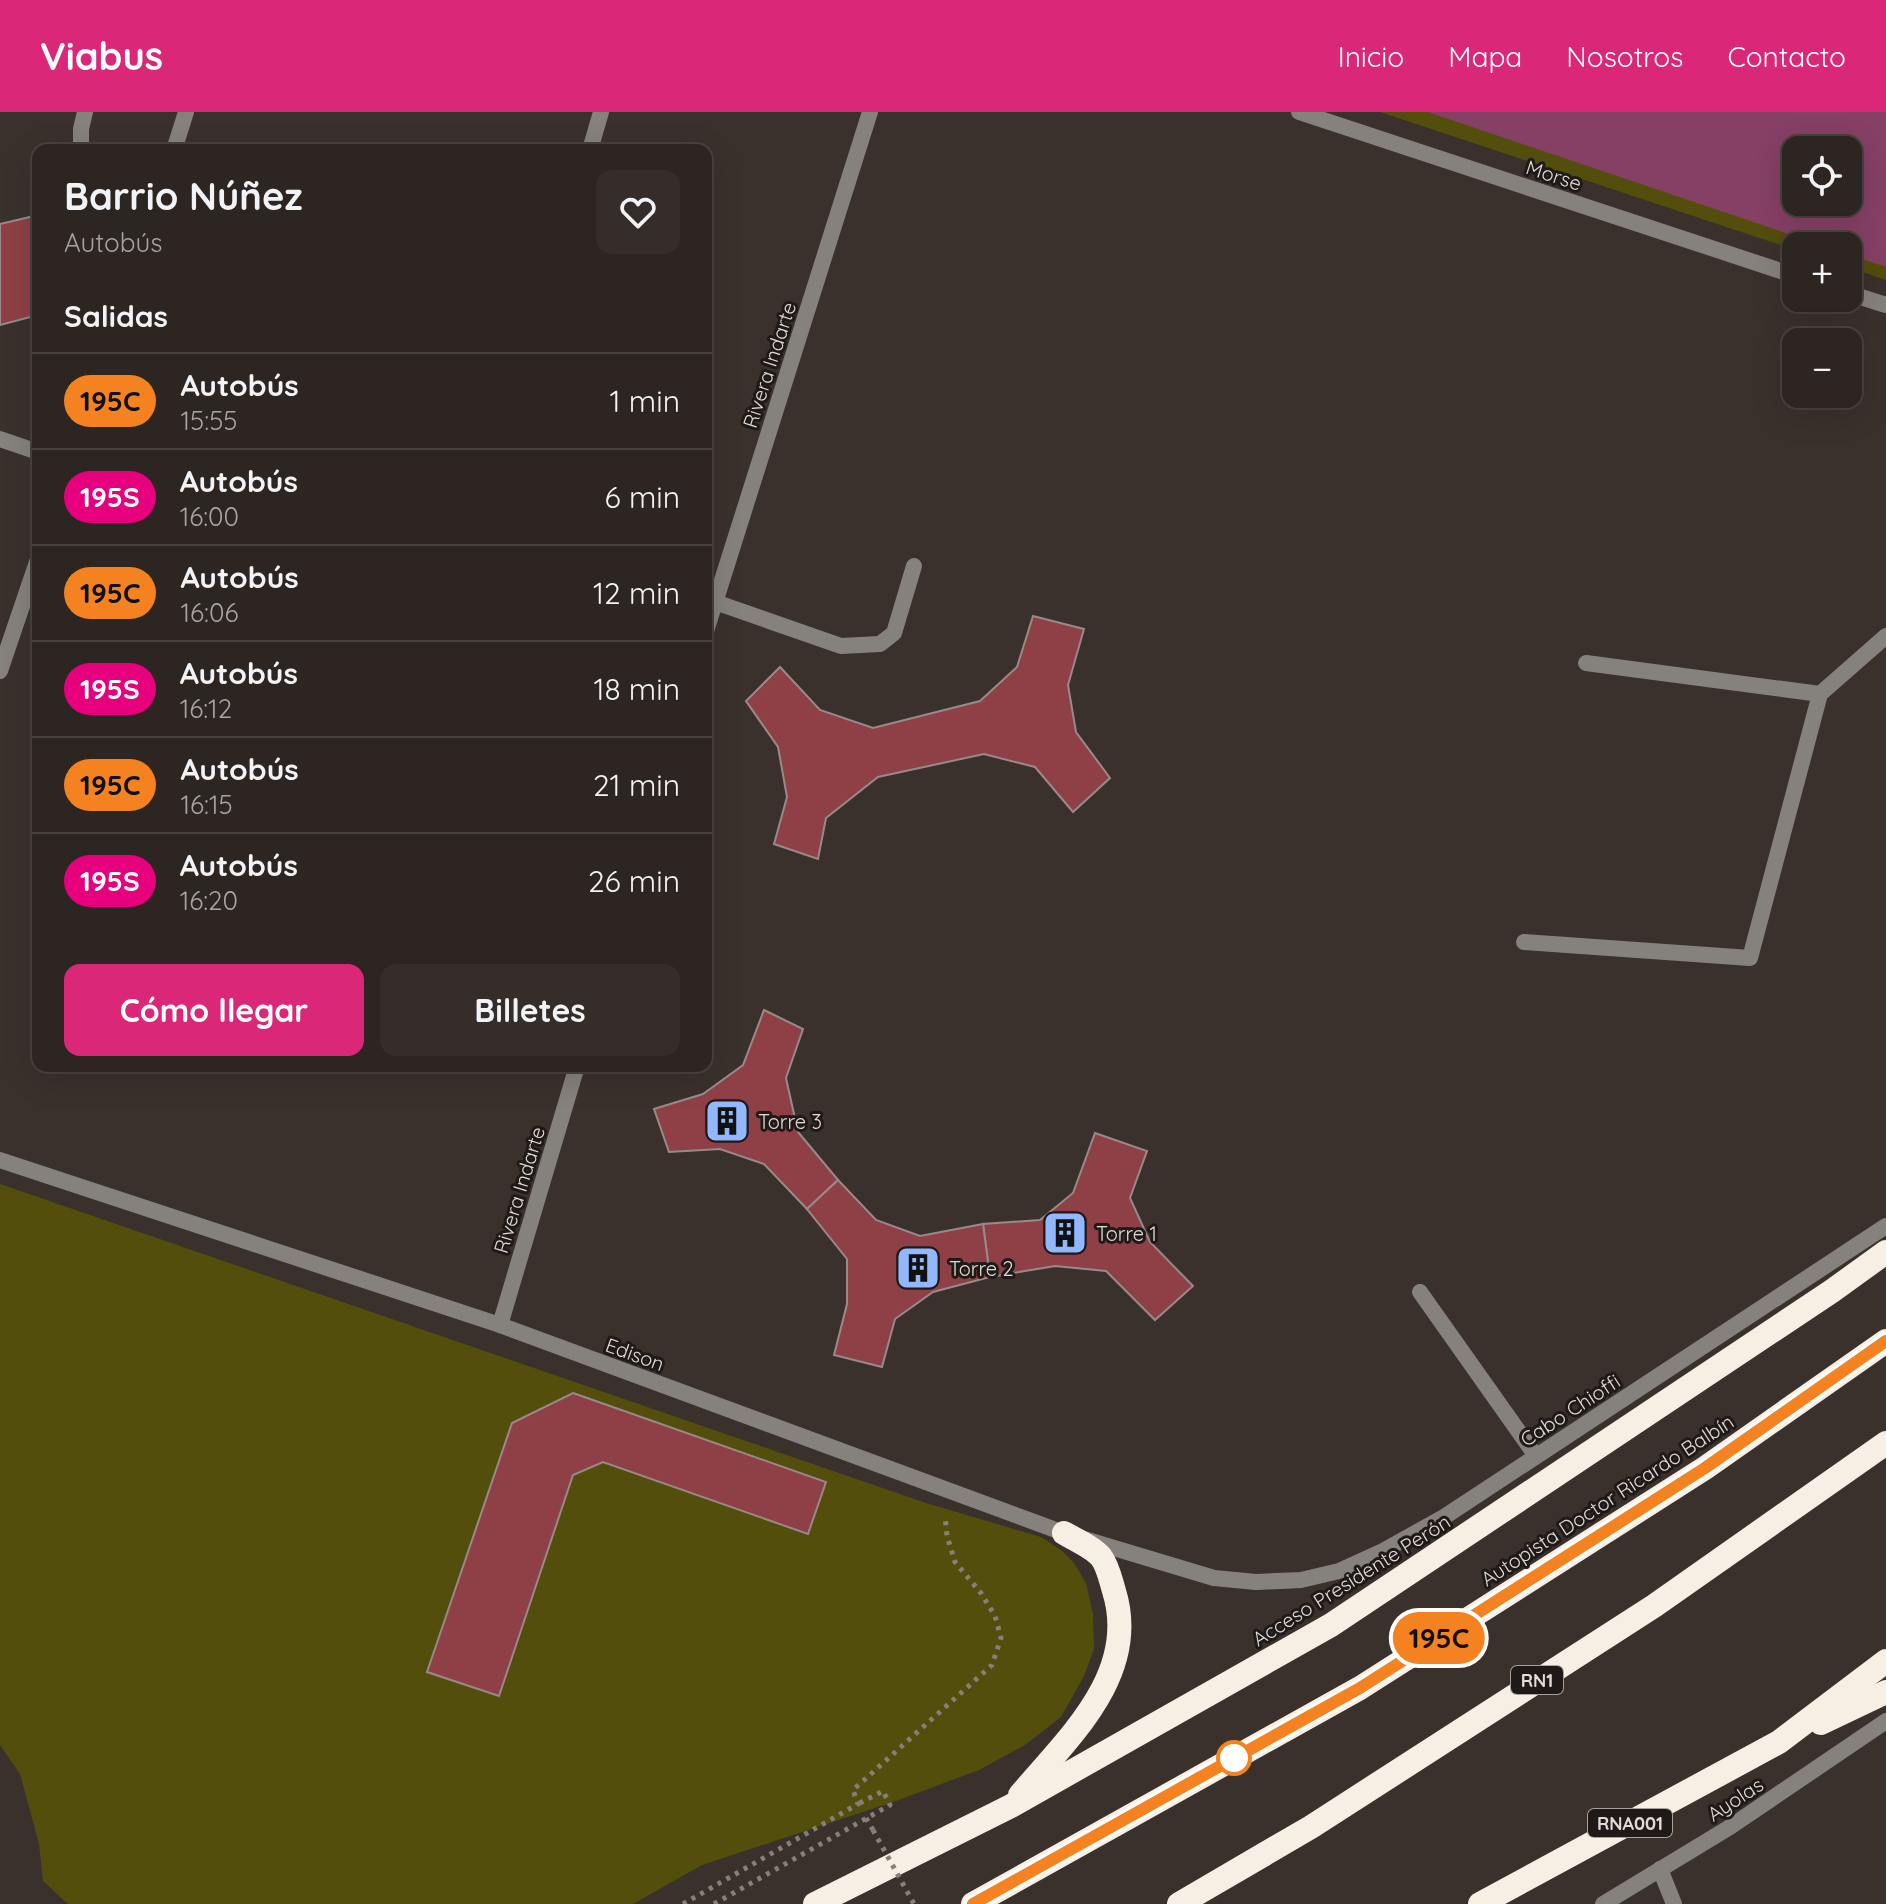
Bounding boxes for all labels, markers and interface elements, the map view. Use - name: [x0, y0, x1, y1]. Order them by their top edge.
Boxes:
- text: Viabus: [40, 32, 163, 80]
- text: Inicio: [1338, 39, 1404, 74]
- text: Mapa: [1448, 39, 1522, 74]
- text: Nosotros: [1566, 39, 1683, 74]
- text: Contacto: [1727, 39, 1846, 74]
- map controls: [1782, 136, 1862, 408]
- button: locate: [1782, 136, 1862, 216]
- street label: Morse: [1523, 154, 1585, 196]
- button: heart: [596, 170, 680, 254]
- text: Barrio Núñez: [64, 172, 303, 220]
- text: Autobús: [64, 226, 163, 259]
- button: +: [1782, 232, 1862, 312]
- text: Salidas: [64, 297, 168, 335]
- street label: Rivera Indarte: [737, 299, 801, 431]
- button: −: [1782, 328, 1862, 408]
- text: Autobús: [180, 366, 299, 404]
- text: 1 min: [610, 382, 680, 420]
- text: 195C: [80, 383, 140, 418]
- text: 15:55: [180, 404, 237, 437]
- text: Autobús: [180, 462, 298, 500]
- text: 6 min: [605, 478, 680, 516]
- text: 195S: [80, 479, 140, 514]
- text: 16:00: [180, 500, 239, 533]
- text: Autobús: [180, 558, 299, 596]
- text: 12 min: [593, 574, 680, 612]
- text: 195C: [80, 575, 140, 610]
- text: 16:06: [180, 596, 238, 629]
- text: Autobús: [180, 654, 298, 692]
- text: 18 min: [593, 670, 680, 708]
- text: 195S: [80, 671, 140, 706]
- text: 16:12: [180, 692, 232, 725]
- text: Autobús: [180, 750, 299, 788]
- text: 21 min: [593, 766, 680, 804]
- text: 195C: [80, 767, 140, 802]
- text: 16:15: [180, 788, 233, 821]
- text: Autobús: [180, 846, 298, 884]
- text: 26 min: [588, 862, 680, 900]
- text: 195S: [80, 863, 140, 898]
- text: 16:20: [180, 884, 238, 917]
- button: Cómo llegar: [64, 964, 364, 1056]
- button: Billetes: [380, 964, 680, 1056]
- building icon: Torre 3: [703, 1097, 751, 1145]
- place label: Torre 3: [758, 1109, 822, 1134]
- street label: Rivera Indarte: [488, 1124, 550, 1256]
- building icon: Torre 1: [1041, 1209, 1089, 1257]
- place label: Torre 1: [1096, 1221, 1157, 1246]
- building icon: Torre 2: [894, 1244, 942, 1292]
- place label: Torre 2: [949, 1256, 1014, 1281]
- street label: Edison: [602, 1332, 668, 1376]
- street label: Cabo Chioffi: [1515, 1368, 1625, 1452]
- street label: Autopista Doctor Ricardo Balbín: [1476, 1409, 1738, 1591]
- street label: Acceso Presidente Perón: [1247, 1509, 1455, 1651]
- line badge: 195C: [1383, 1612, 1495, 1664]
- text: 195C: [1409, 1620, 1469, 1655]
- road number: RN1: [1511, 1666, 1563, 1694]
- unlabelled marker: [1217, 1741, 1251, 1775]
- street label: Ayolas: [1702, 1772, 1768, 1826]
- road number: RNA001: [1588, 1809, 1672, 1837]

